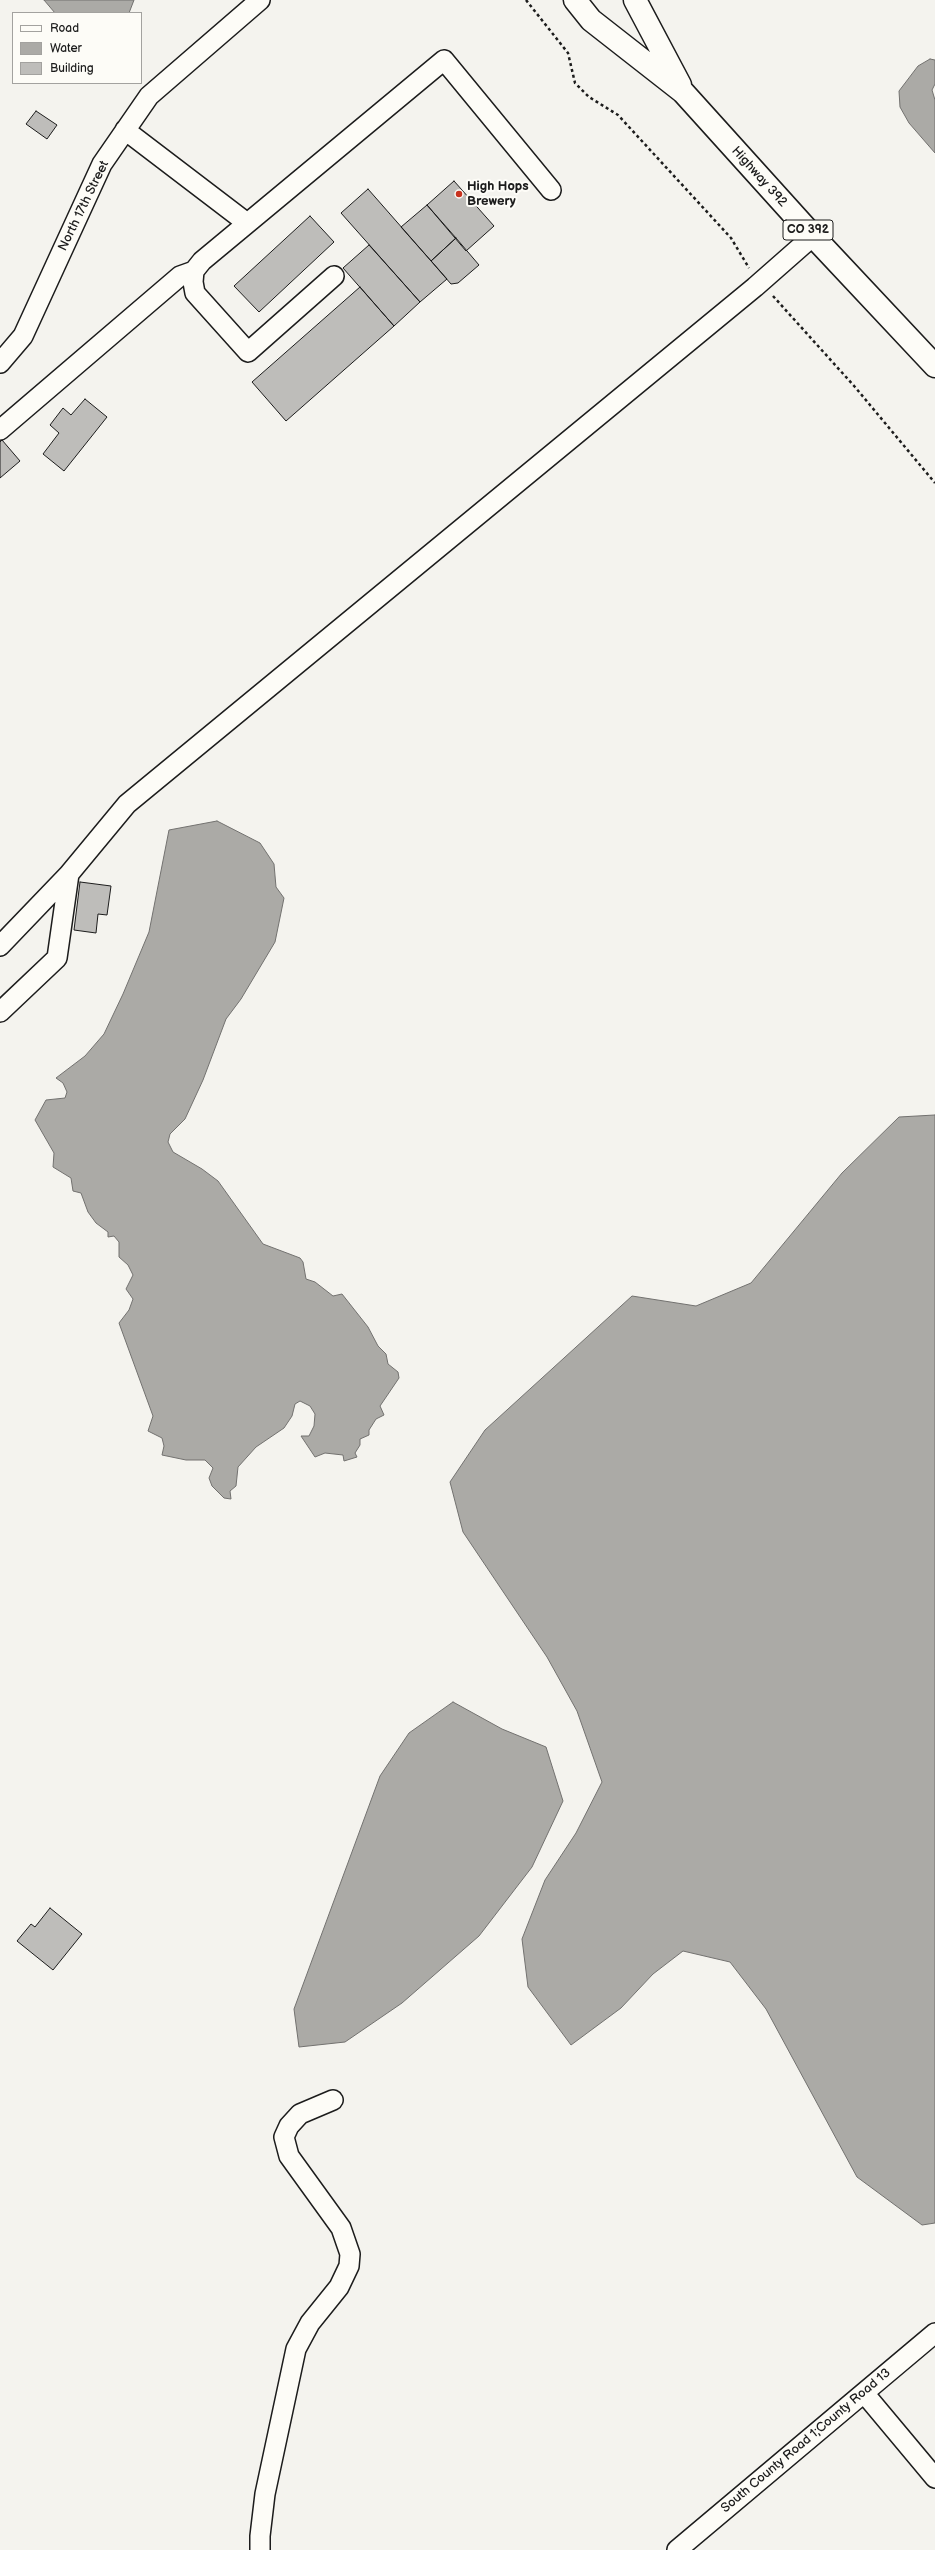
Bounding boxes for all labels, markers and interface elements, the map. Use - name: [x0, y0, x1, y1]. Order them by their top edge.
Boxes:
- legend: [12, 12, 142, 84]
- text: Road: [50, 21, 79, 36]
- text: Water: [50, 41, 82, 56]
- text: Building: [50, 61, 94, 76]
- street label: Highway 392: [728, 144, 790, 210]
- street label: North 17th Street: [55, 158, 113, 254]
- place label: High Hops Brewery: [467, 179, 529, 210]
- marker: High Hops Brewery: [454, 189, 464, 199]
- road number: CO 392: [783, 220, 833, 240]
- street label: South County Road 1;County Road 13: [718, 2365, 894, 2517]

